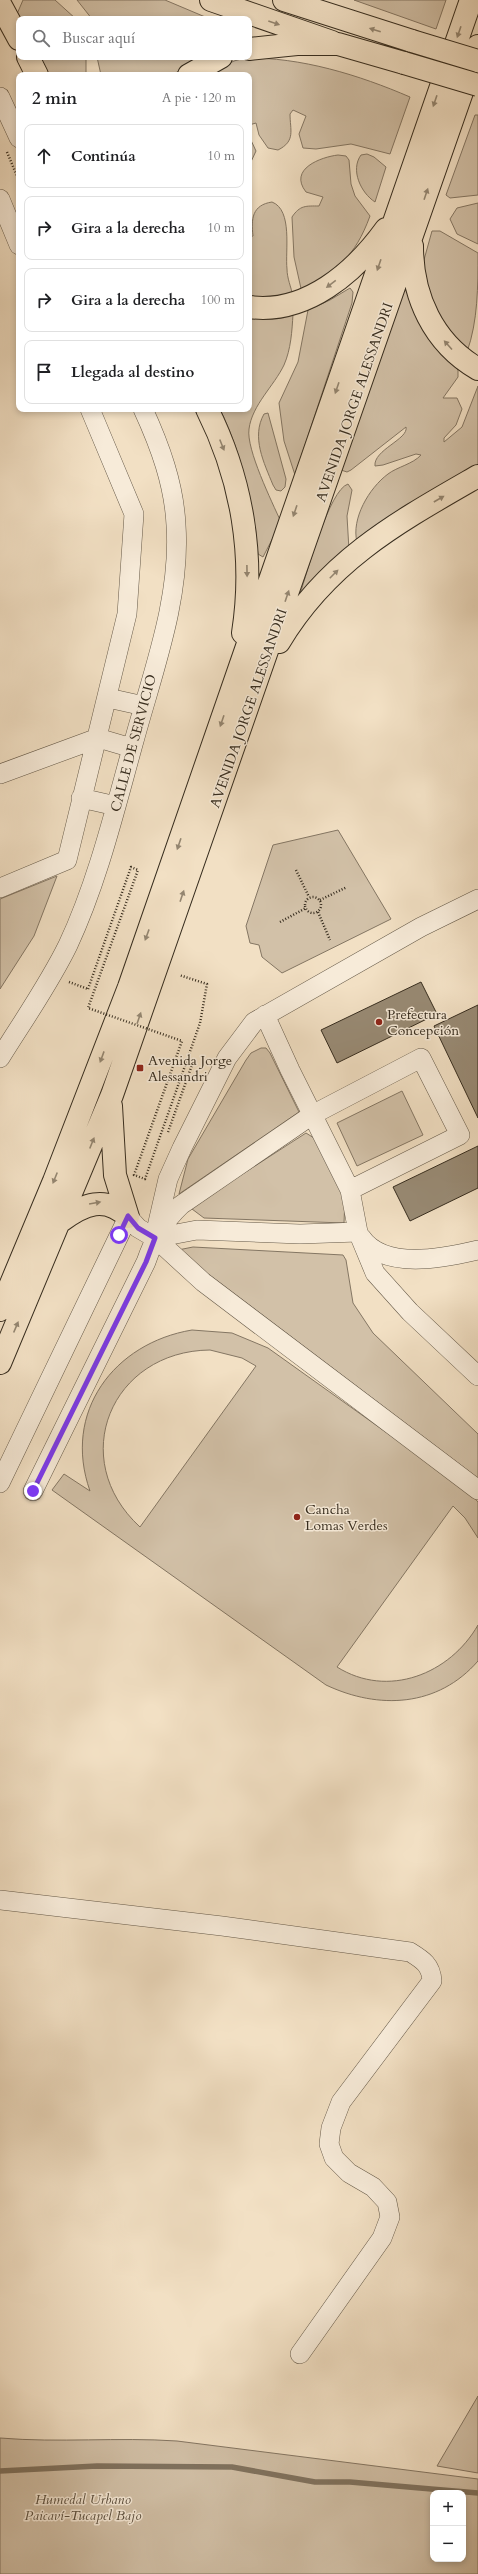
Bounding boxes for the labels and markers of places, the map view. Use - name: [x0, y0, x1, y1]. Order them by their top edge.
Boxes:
- place label: Prefectura Concepción: [387, 1005, 459, 1040]
- marker: Prefectura Concepción: [374, 1017, 384, 1027]
- place label: Avenida Jorge Alessandri: [148, 1051, 232, 1086]
- marker: Avenida Jorge Alessandri: [135, 1063, 145, 1073]
- place label: Cancha Lomas Verdes: [305, 1500, 388, 1535]
- marker: Cancha Lomas Verdes: [292, 1512, 302, 1522]

